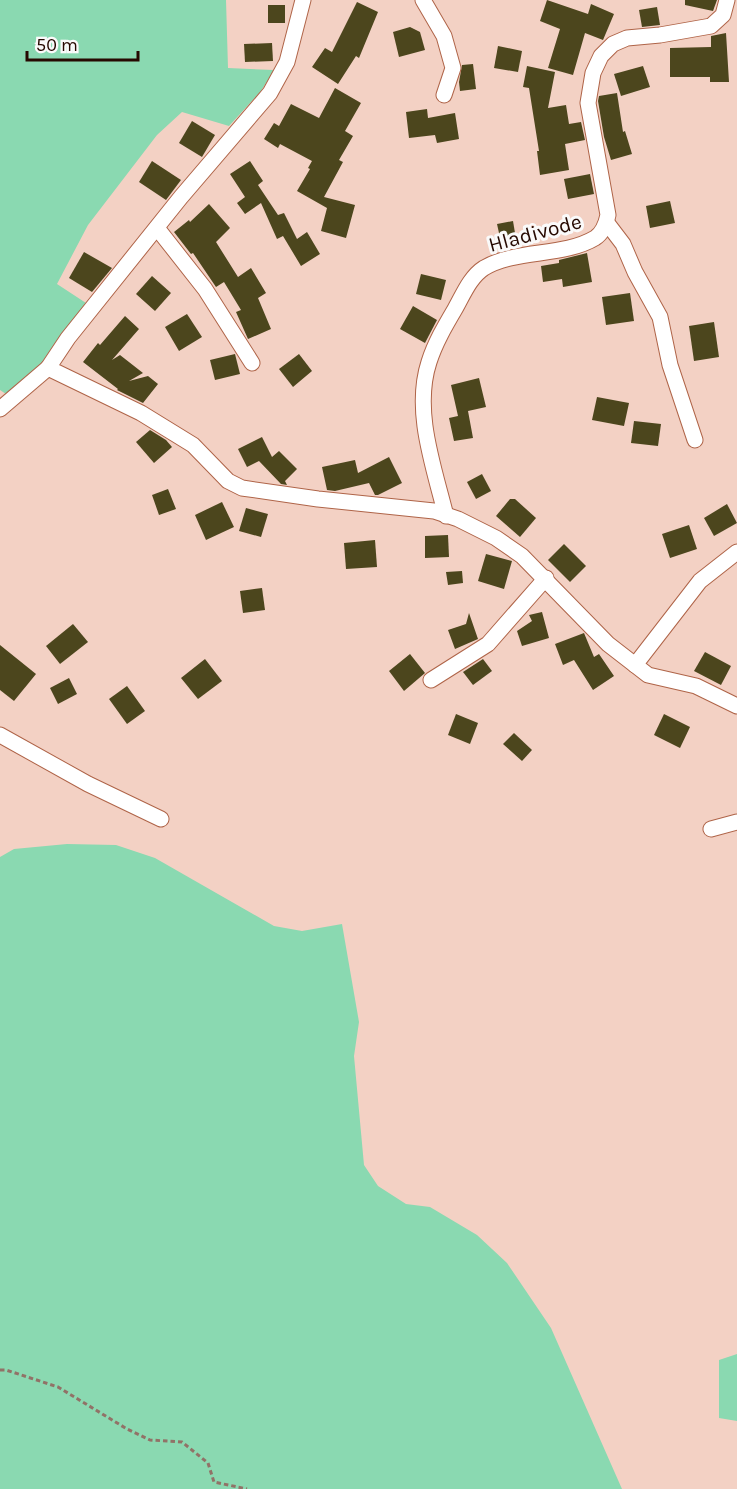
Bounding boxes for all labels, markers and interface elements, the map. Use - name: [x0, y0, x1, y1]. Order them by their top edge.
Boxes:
- scale bar: [27, 24, 138, 62]
- text: 50 m: [36, 34, 78, 56]
- street label: Hladivode: [486, 209, 584, 257]

